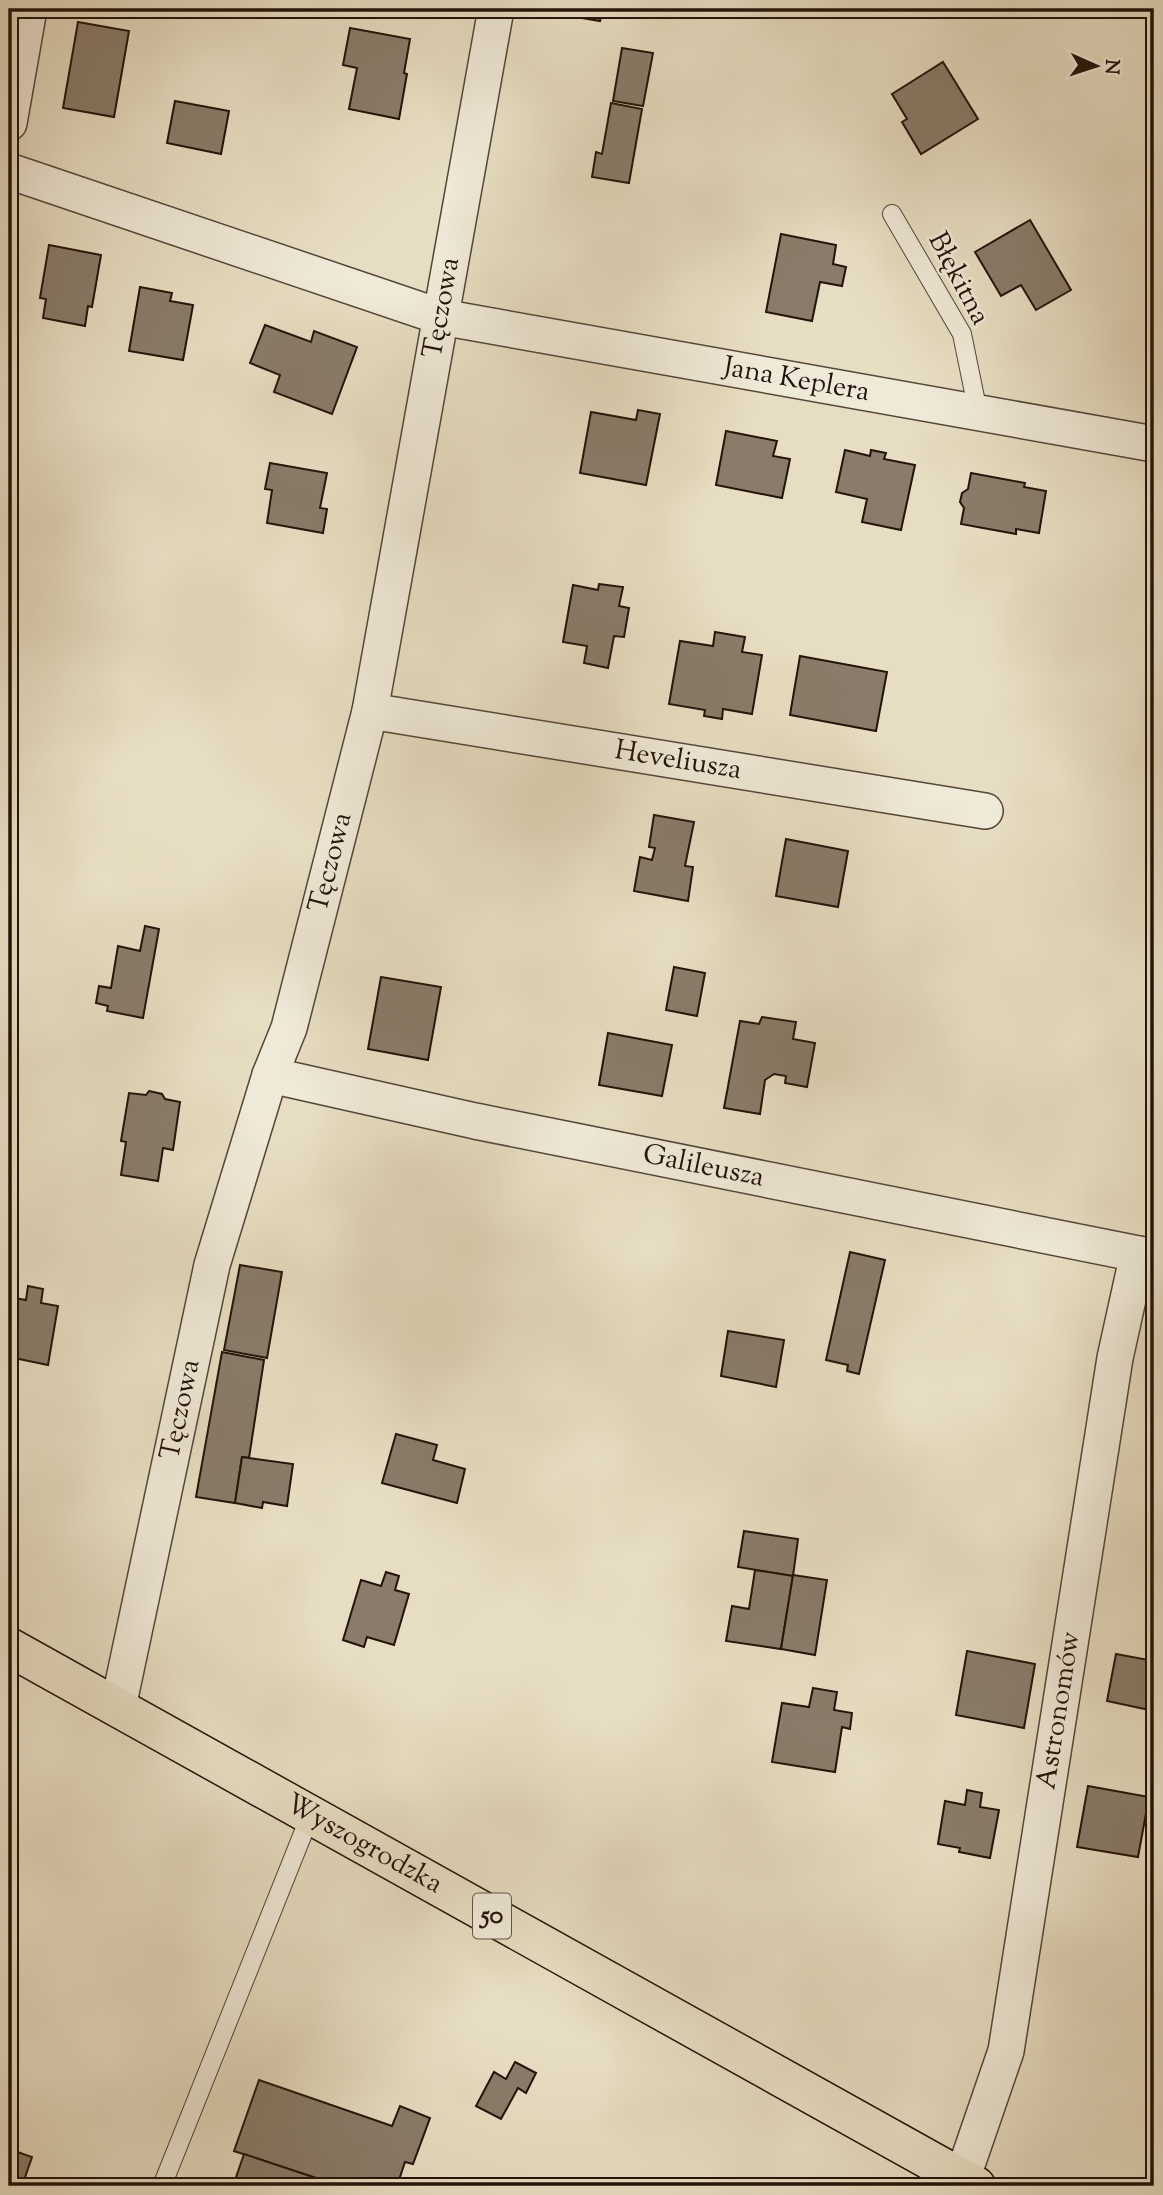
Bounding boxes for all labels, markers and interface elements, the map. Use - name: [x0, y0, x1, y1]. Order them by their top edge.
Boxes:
- north arrow: [1062, 32, 1132, 102]
- text: N: [1097, 58, 1124, 75]
- street label: Błękitna: [917, 225, 999, 333]
- street label: Tęczowa: [414, 254, 471, 362]
- street label: Jana Keplera: [718, 347, 873, 413]
- street label: Heveliusza: [612, 731, 744, 791]
- street label: Tęczowa: [299, 808, 363, 917]
- street label: Galileusza: [639, 1135, 768, 1199]
- street label: Tęczowa: [151, 1356, 211, 1464]
- street label: Astronomów: [1027, 1629, 1092, 1792]
- street label: Wyszogrodzka: [278, 1785, 450, 1905]
- road number: 50: [473, 1894, 511, 1938]

